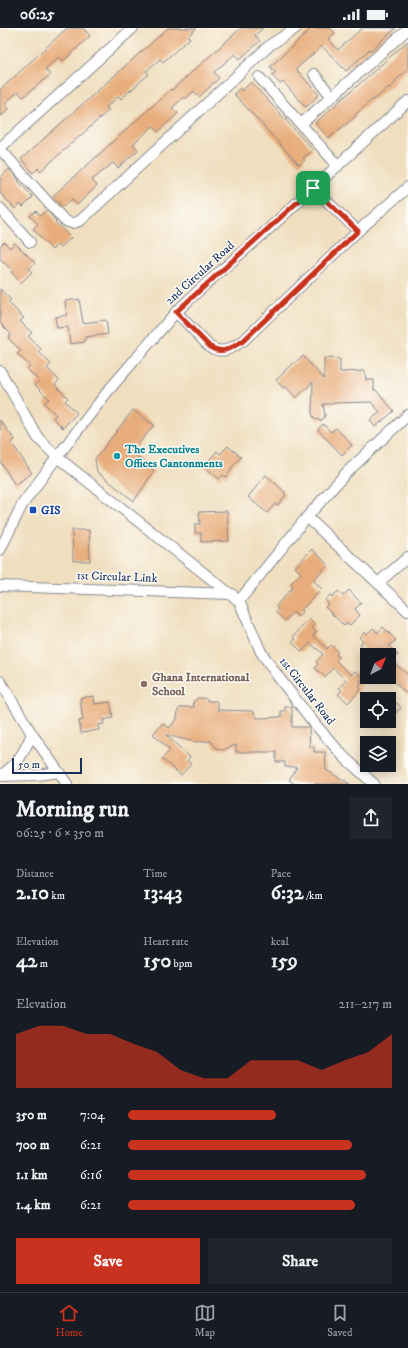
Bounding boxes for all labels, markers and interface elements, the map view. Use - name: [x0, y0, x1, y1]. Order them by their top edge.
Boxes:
- text: 06:25: [20, 5, 55, 24]
- pin: [296, 171, 330, 205]
- icon: arrive: [302, 177, 324, 199]
- street label: 2nd Circular Road: [162, 238, 238, 308]
- place label: The Executives Offices Cantonments: [124, 442, 223, 471]
- marker: The Executives Offices Cantonments: [112, 451, 122, 461]
- place label: GIS: [41, 503, 61, 518]
- marker: GIS: [28, 505, 38, 515]
- street label: 1st Circular Link: [76, 568, 158, 586]
- north arrow: [360, 648, 396, 684]
- map controls: [360, 648, 396, 772]
- street label: 1st Circular Road: [276, 654, 338, 728]
- place label: Ghana International School: [152, 670, 250, 699]
- marker: Ghana International School: [139, 679, 149, 689]
- button: locate: [360, 692, 396, 728]
- button: layers: [360, 736, 396, 772]
- scale bar: [12, 756, 82, 775]
- text: 50 m: [18, 758, 40, 772]
- text: Morning run: [16, 796, 129, 823]
- button: share: [350, 797, 392, 839]
- text: 06:25 · 6 × 350 m: [16, 825, 104, 841]
- text: Distance: [16, 867, 54, 881]
- text: Time: [143, 867, 167, 881]
- text: Pace: [271, 867, 291, 881]
- text: 2.10: [16, 881, 49, 906]
- text: 13:43: [143, 881, 182, 906]
- text: 6:32: [271, 881, 304, 906]
- text: km: [49, 889, 65, 903]
- text: /km: [304, 889, 323, 903]
- text: Elevation: [16, 935, 59, 949]
- text: Heart rate: [143, 935, 188, 949]
- text: kcal: [271, 935, 289, 949]
- text: 42: [16, 949, 37, 974]
- text: 150: [143, 949, 171, 974]
- text: 159: [271, 949, 298, 974]
- text: m: [37, 957, 48, 971]
- text: bpm: [171, 957, 193, 971]
- text: Elevation: [16, 996, 66, 1012]
- text: 211–217 m: [339, 996, 392, 1012]
- text: 350 m: [16, 1107, 47, 1123]
- text: 7:04: [80, 1107, 105, 1123]
- text: 700 m: [16, 1137, 49, 1153]
- text: 6:21: [80, 1137, 101, 1153]
- text: 1.1 km: [16, 1167, 48, 1183]
- text: 6:16: [80, 1167, 102, 1183]
- text: 1.4 km: [16, 1197, 50, 1213]
- text: 6:21: [80, 1197, 101, 1213]
- button: Save: [16, 1238, 200, 1284]
- button: Share: [208, 1238, 392, 1284]
- tab: Home: [56, 1302, 83, 1340]
- tab: Map: [194, 1302, 216, 1340]
- tab: Saved: [327, 1302, 352, 1340]

